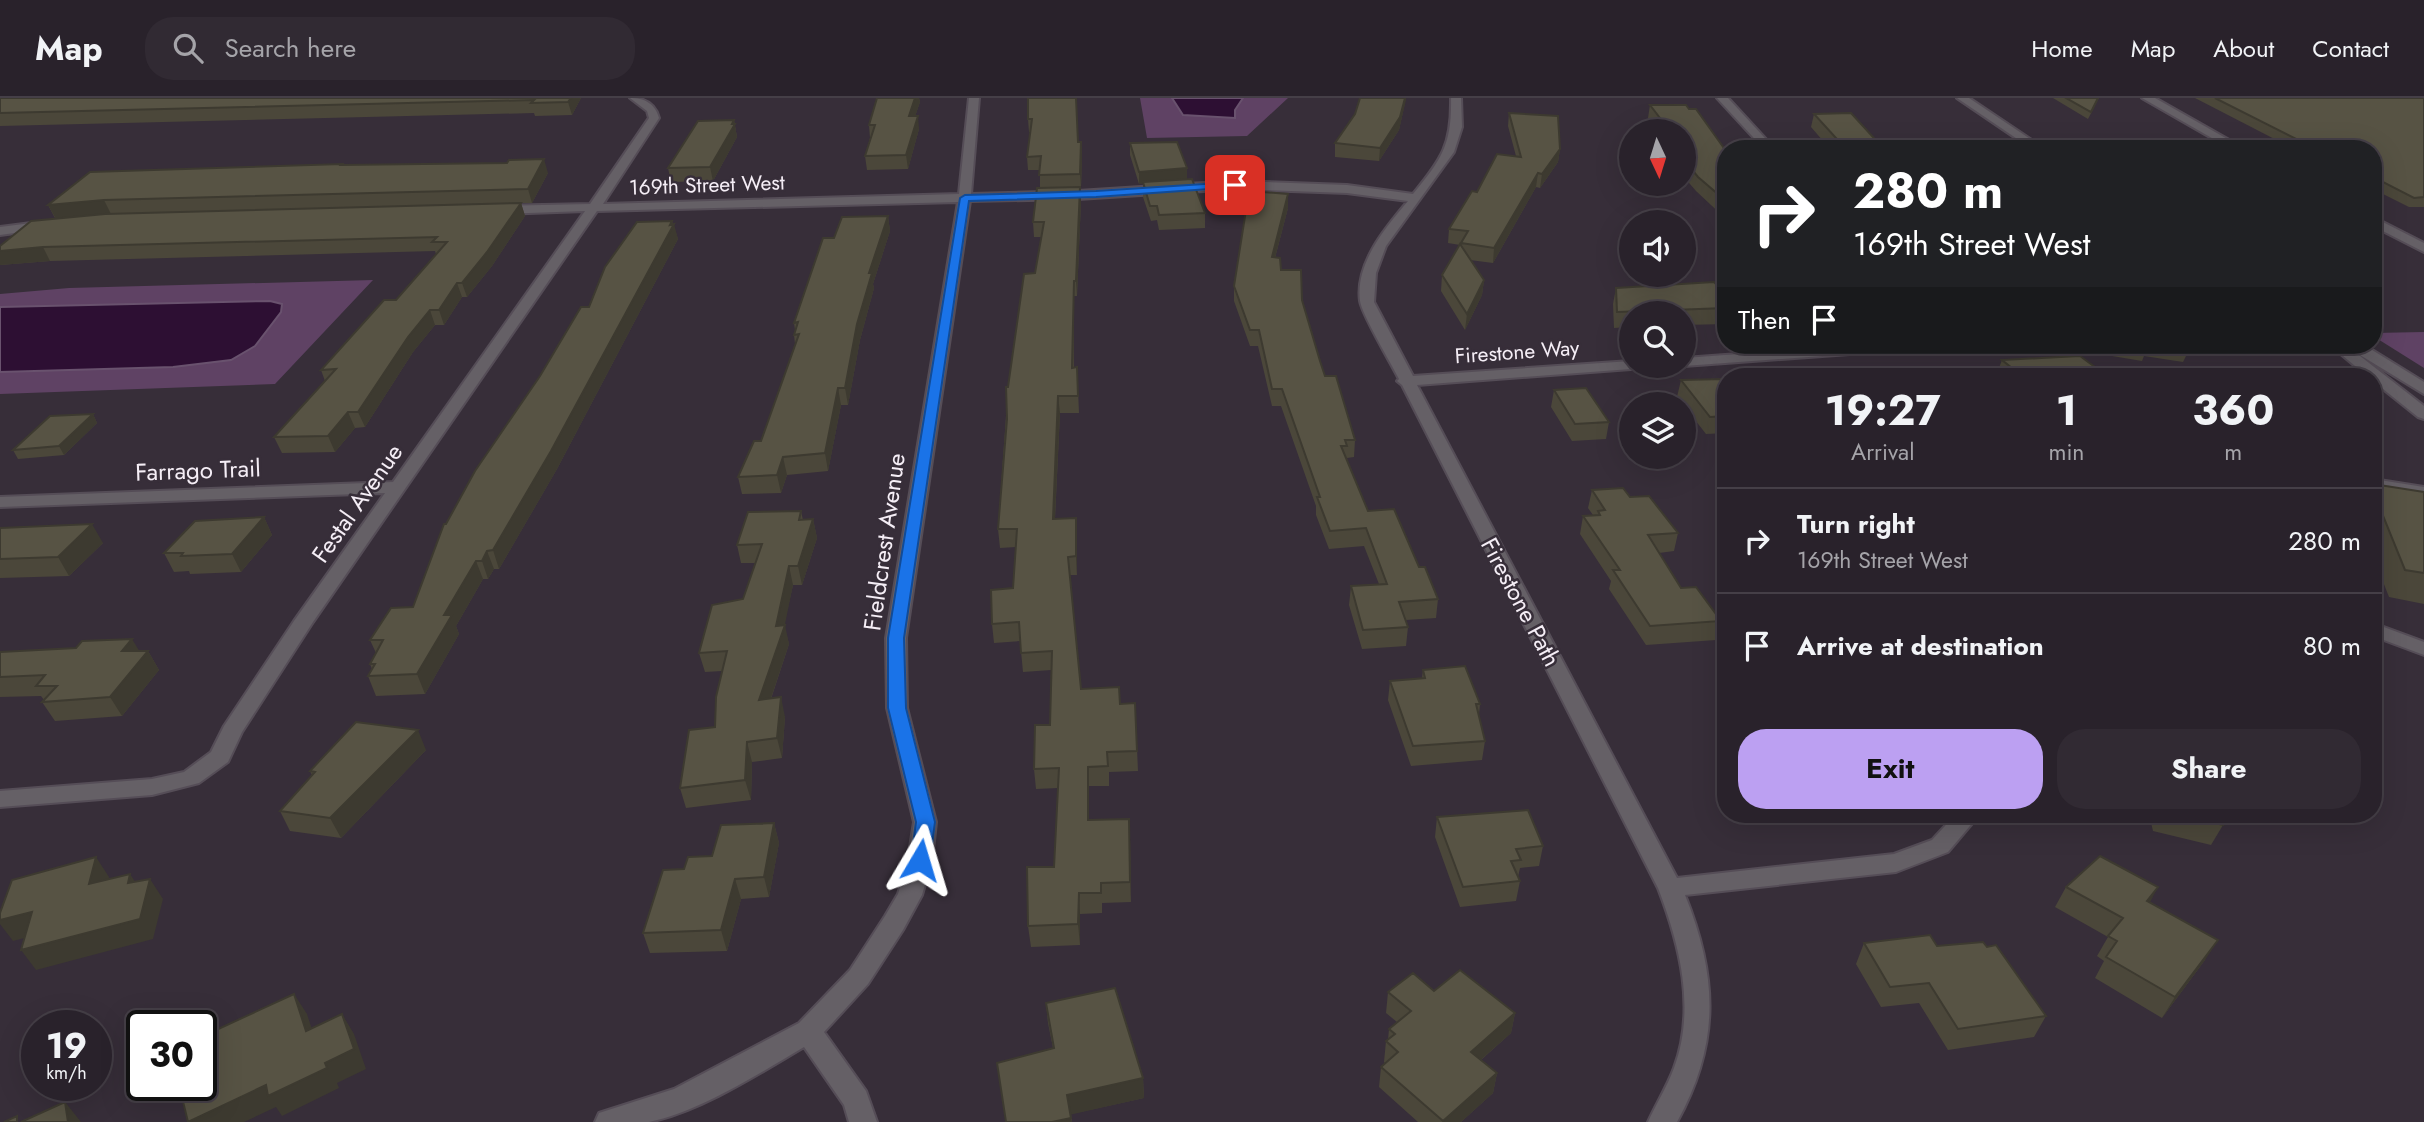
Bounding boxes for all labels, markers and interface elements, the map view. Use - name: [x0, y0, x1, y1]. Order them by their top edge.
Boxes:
- search box: [145, 17, 635, 80]
- text: Map: [35, 25, 103, 72]
- icon: search: [169, 29, 207, 67]
- text: Search here: [225, 29, 356, 67]
- text: Home: [2031, 31, 2093, 66]
- text: Map: [2131, 31, 2175, 66]
- text: About: [2213, 31, 2274, 66]
- text: Contact: [2312, 31, 2389, 66]
- north arrow: [1619, 119, 1696, 196]
- map controls: [1619, 119, 1696, 469]
- pin: [1205, 155, 1265, 215]
- text: 280 m: [1853, 156, 2003, 226]
- icon: arrive: [1216, 166, 1254, 204]
- street label: 169th Street West: [629, 167, 785, 203]
- icon: right: [1738, 168, 1829, 259]
- button: sound: [1619, 210, 1696, 287]
- text: 169th Street West: [1853, 221, 2090, 267]
- button: search: [1619, 301, 1696, 378]
- text: Then: [1738, 301, 1791, 339]
- icon: arrive: [1805, 301, 1843, 339]
- street label: Firestone Way: [1454, 333, 1581, 371]
- text: 19:27: [1825, 380, 1941, 441]
- text: 1: [2056, 380, 2077, 441]
- text: 360: [2192, 380, 2274, 441]
- button: layers: [1619, 392, 1696, 469]
- text: Arrival: [1851, 435, 1914, 469]
- text: min: [2048, 435, 2084, 469]
- text: m: [2224, 435, 2242, 469]
- street label: Festal Avenue: [303, 436, 411, 570]
- street label: Farrago Trail: [135, 450, 261, 490]
- street label: Fieldcrest Avenue: [854, 451, 914, 633]
- text: Turn right: [1797, 505, 1915, 543]
- icon: right: [1738, 522, 1776, 560]
- text: 280 m: [2288, 522, 2361, 560]
- street label: Firestone Path: [1472, 531, 1570, 673]
- text: 169th Street West: [1797, 543, 1968, 577]
- icon: arrive: [1738, 627, 1776, 665]
- text: Arrive at destination: [1797, 627, 2044, 665]
- text: 80 m: [2303, 627, 2361, 665]
- button: Exit: [1738, 729, 2043, 809]
- button: Share: [2057, 729, 2361, 809]
- position arrow: [883, 823, 957, 897]
- speed limit sign: 30: [126, 1010, 217, 1101]
- text: 19: [46, 1021, 87, 1071]
- text: km/h: [46, 1060, 87, 1086]

